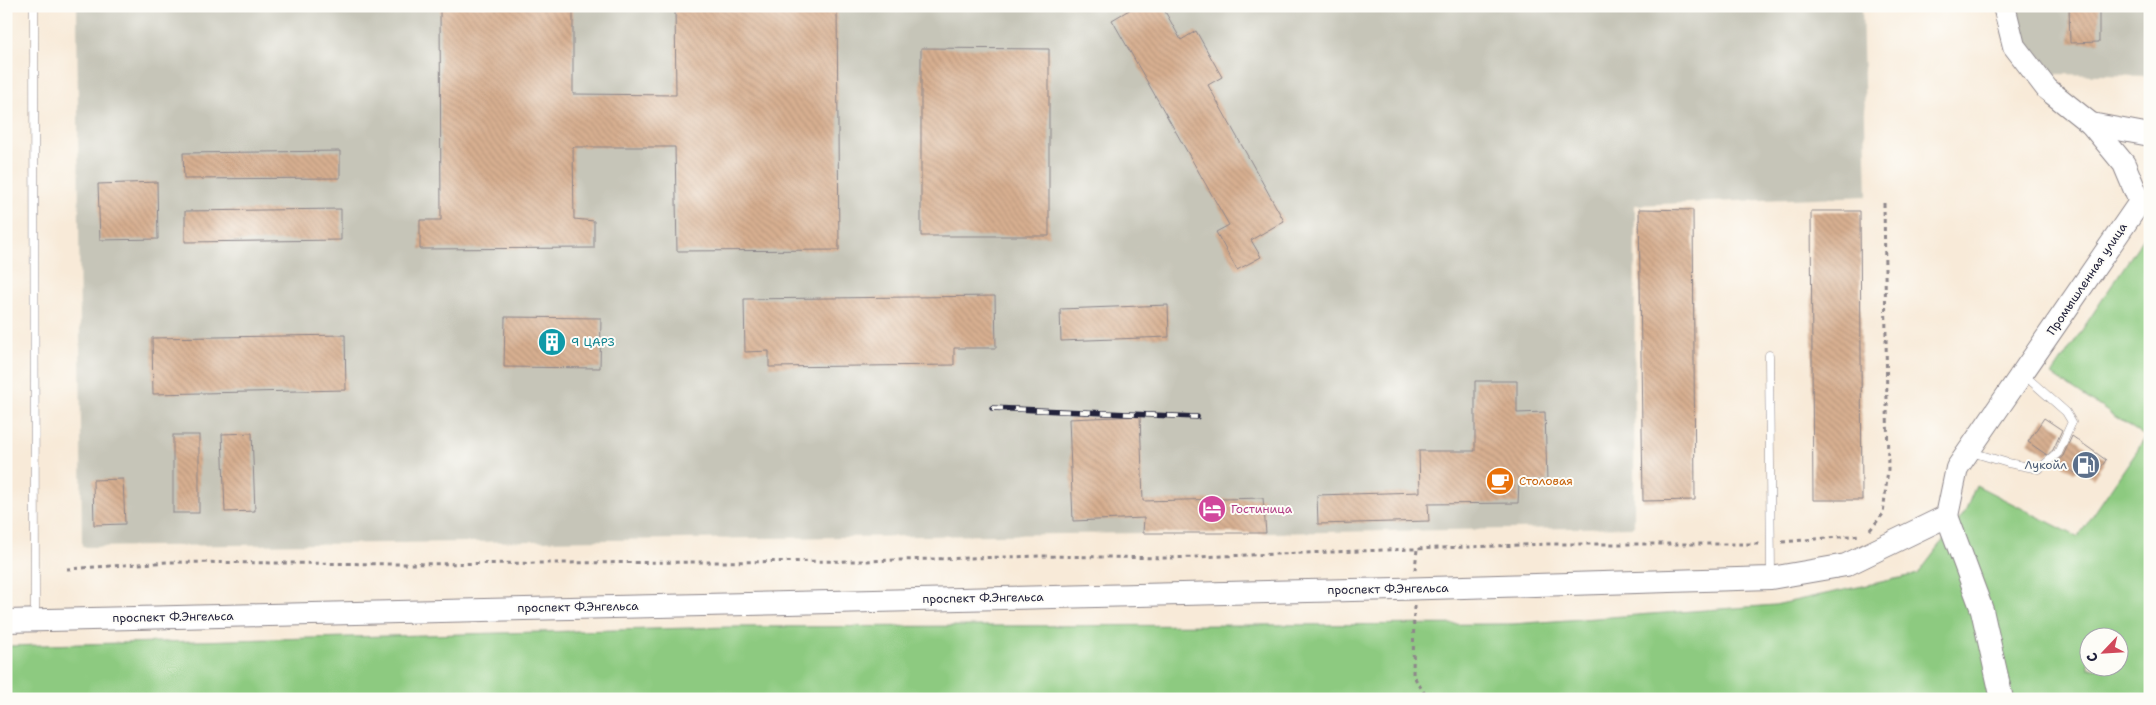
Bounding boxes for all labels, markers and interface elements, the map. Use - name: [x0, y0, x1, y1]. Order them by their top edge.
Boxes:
- street label: Промышленная улица: [2043, 219, 2131, 338]
- building icon: 9 ЦАРЗ: [537, 327, 567, 357]
- place label: 9 ЦАРЗ: [571, 334, 615, 350]
- fuel station icon: Лукойл: [2071, 450, 2101, 480]
- place label: Лукойл: [2024, 457, 2067, 473]
- cafe icon: Столовая: [1485, 466, 1515, 496]
- place label: Столовая: [1519, 473, 1573, 489]
- hotel icon: Гостиница: [1197, 494, 1227, 524]
- place label: Гостиница: [1231, 501, 1293, 517]
- street label: проспект Ф.Энгельса: [1327, 580, 1449, 598]
- street label: проспект Ф.Энгельса: [922, 589, 1044, 607]
- street label: проспект Ф.Энгельса: [517, 598, 639, 616]
- street label: проспект Ф.Энгельса: [112, 608, 234, 626]
- north arrow: [2078, 628, 2128, 678]
- text: С: [2082, 650, 2102, 665]

